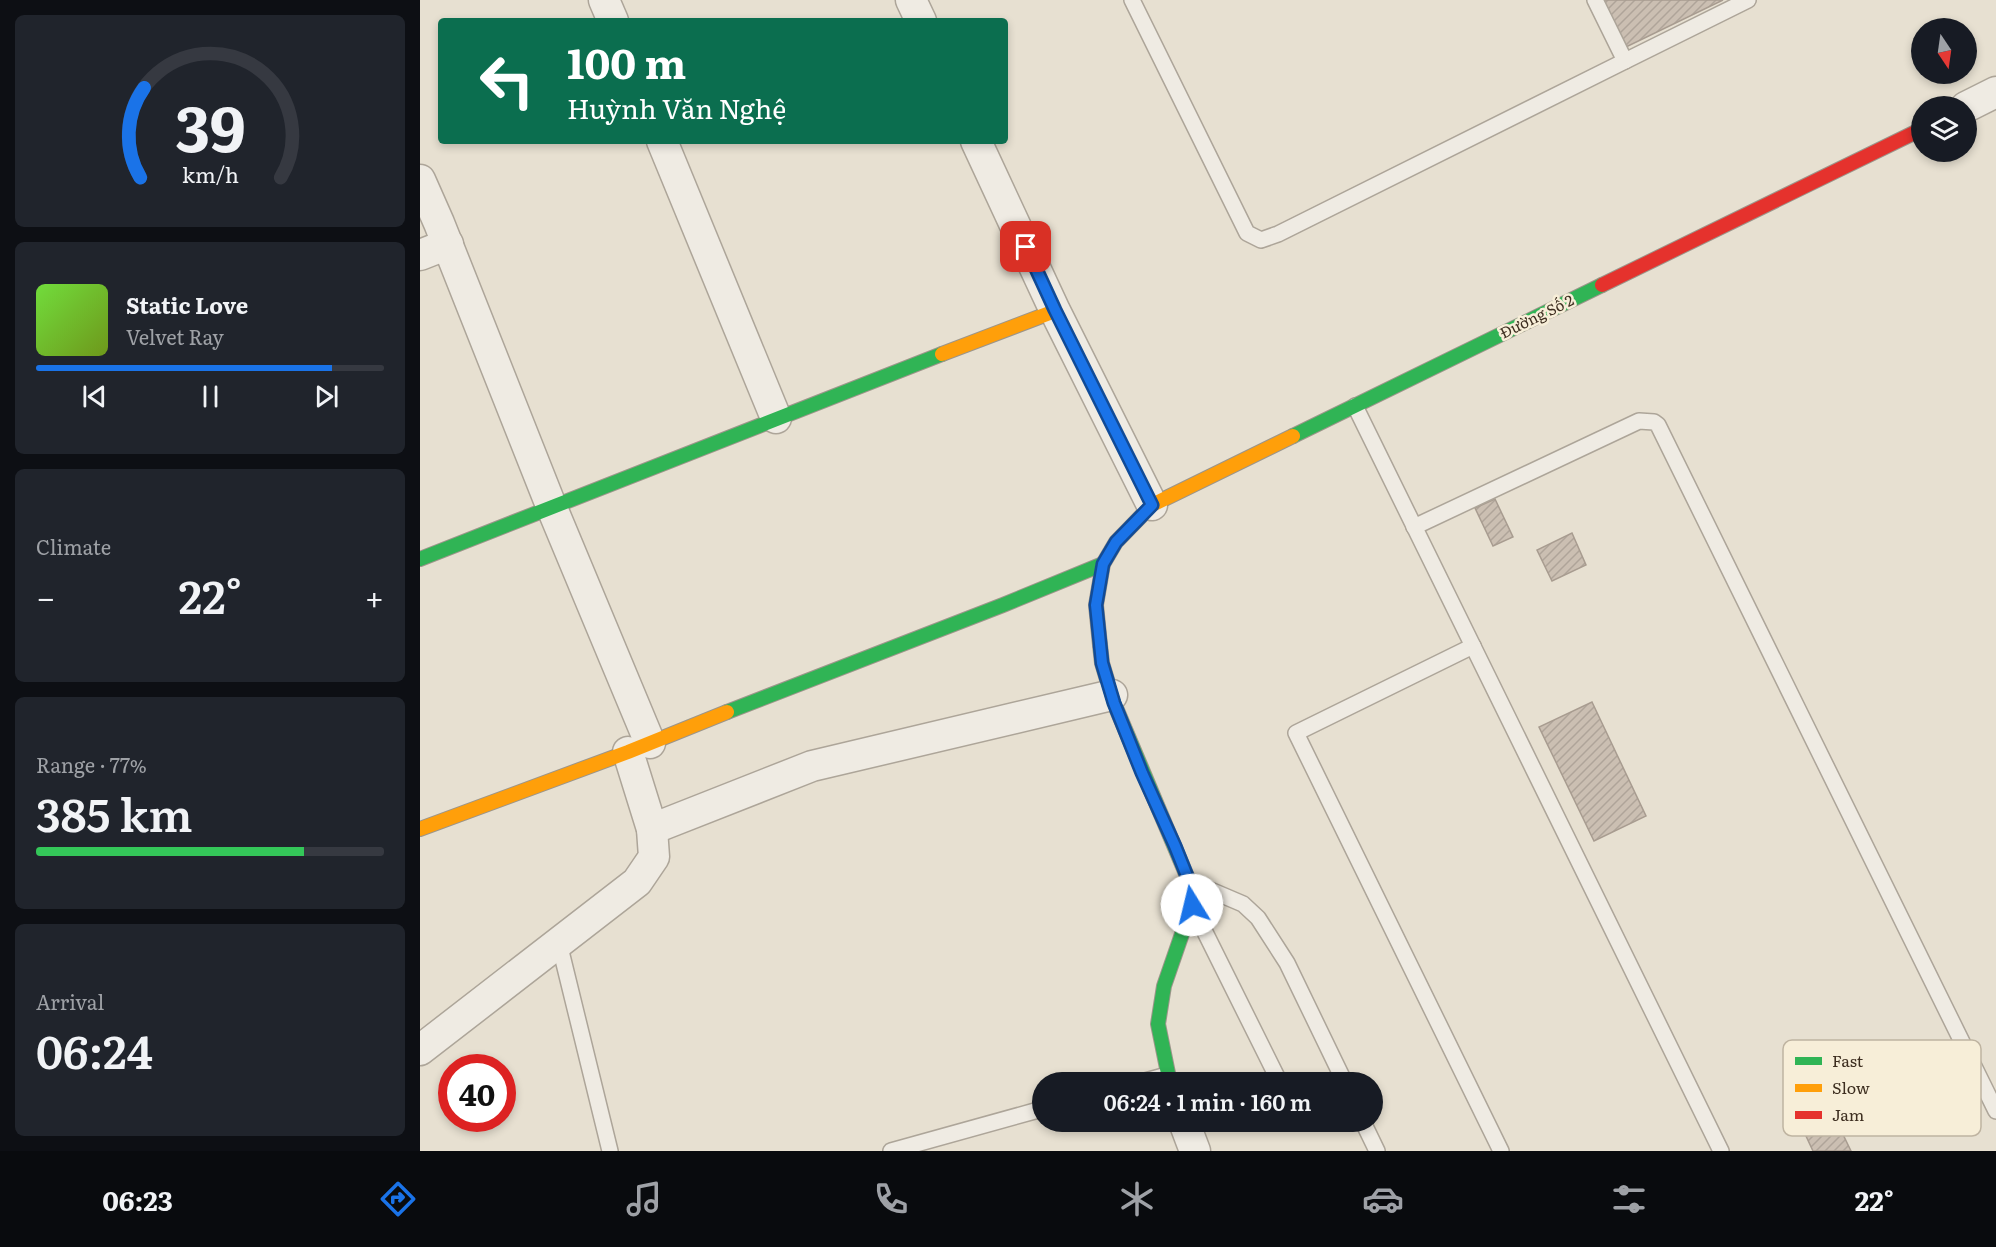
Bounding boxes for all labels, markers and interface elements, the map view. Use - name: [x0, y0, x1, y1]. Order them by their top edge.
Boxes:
- north arrow: [1911, 18, 1977, 84]
- map controls: [1911, 18, 1977, 162]
- text: 100 m: [567, 30, 686, 92]
- icon: left: [468, 42, 546, 120]
- text: 39: [175, 79, 245, 171]
- text: Huỳnh Văn Nghệ: [567, 87, 786, 127]
- button: layers: [1911, 96, 1977, 162]
- text: km/h: [181, 158, 239, 190]
- pin: [1000, 221, 1051, 272]
- icon: arrive: [1009, 230, 1042, 263]
- text: Static Love: [126, 288, 248, 321]
- street label: Đường Số 2: [1495, 288, 1578, 344]
- text: Velvet Ray: [126, 321, 224, 351]
- icon: previous: [78, 380, 111, 413]
- icon: pause: [194, 380, 227, 413]
- icon: next: [310, 380, 343, 413]
- text: Climate: [36, 531, 111, 561]
- text: 22°: [178, 561, 242, 628]
- text: −: [36, 571, 55, 620]
- text: +: [365, 571, 384, 620]
- text: Range · 77%: [36, 749, 147, 779]
- text: 385 km: [36, 779, 193, 846]
- position arrow: [1160, 873, 1224, 937]
- text: Arrival: [36, 986, 104, 1016]
- text: 06:24: [36, 1016, 153, 1083]
- legend: [1783, 1040, 1981, 1136]
- text: Fast: [1832, 1048, 1864, 1072]
- speed limit sign: 40: [438, 1054, 516, 1132]
- text: Slow: [1832, 1075, 1870, 1099]
- text: 06:24 · 1 min · 160 m: [1104, 1085, 1311, 1118]
- text: Jam: [1832, 1102, 1865, 1126]
- icon: directions: [377, 1178, 419, 1220]
- icon: music: [623, 1178, 665, 1220]
- icon: phone: [870, 1178, 912, 1220]
- icon: climate: [1116, 1178, 1158, 1220]
- icon: car: [1362, 1178, 1404, 1220]
- icon: filters: [1608, 1178, 1650, 1220]
- text: 06:23: [102, 1179, 173, 1219]
- text: 22°: [1855, 1179, 1894, 1219]

